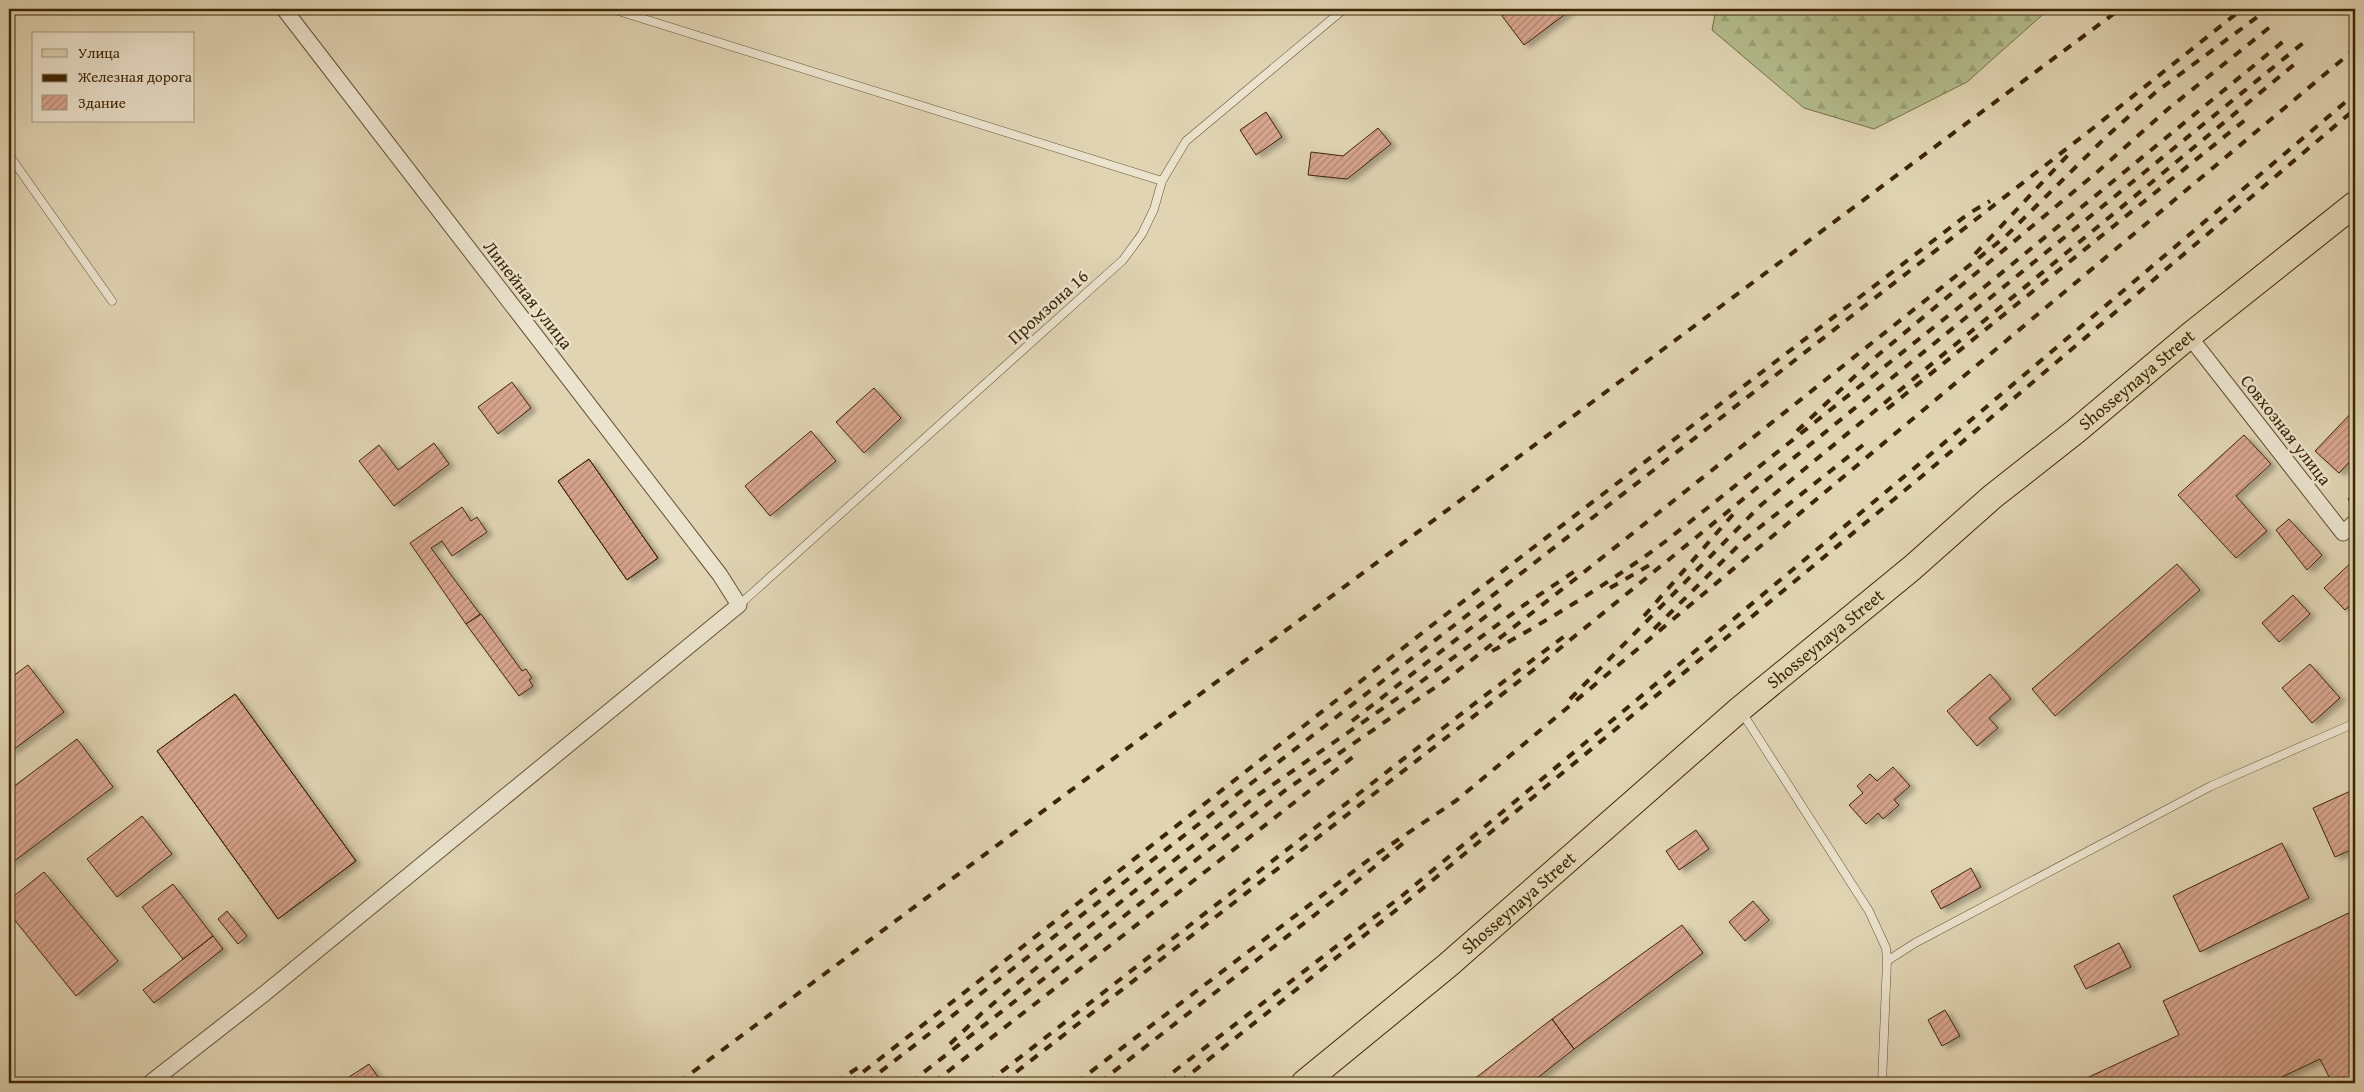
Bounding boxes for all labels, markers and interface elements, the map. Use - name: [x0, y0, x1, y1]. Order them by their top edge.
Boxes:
- legend: [32, 32, 195, 122]
- text: Улица: [78, 42, 121, 63]
- text: Железная дорога: [77, 66, 193, 87]
- text: Здание: [78, 92, 126, 113]
- street label: Линейная улица: [477, 234, 580, 356]
- street label: Промзона 16: [1001, 263, 1094, 350]
- street label: Shosseynaya Street: [2072, 322, 2201, 437]
- street label: Совхозная улица: [2234, 368, 2339, 491]
- street label: Shosseynaya Street: [1760, 582, 1890, 695]
- street label: Shosseynaya Street: [1455, 844, 1582, 961]

